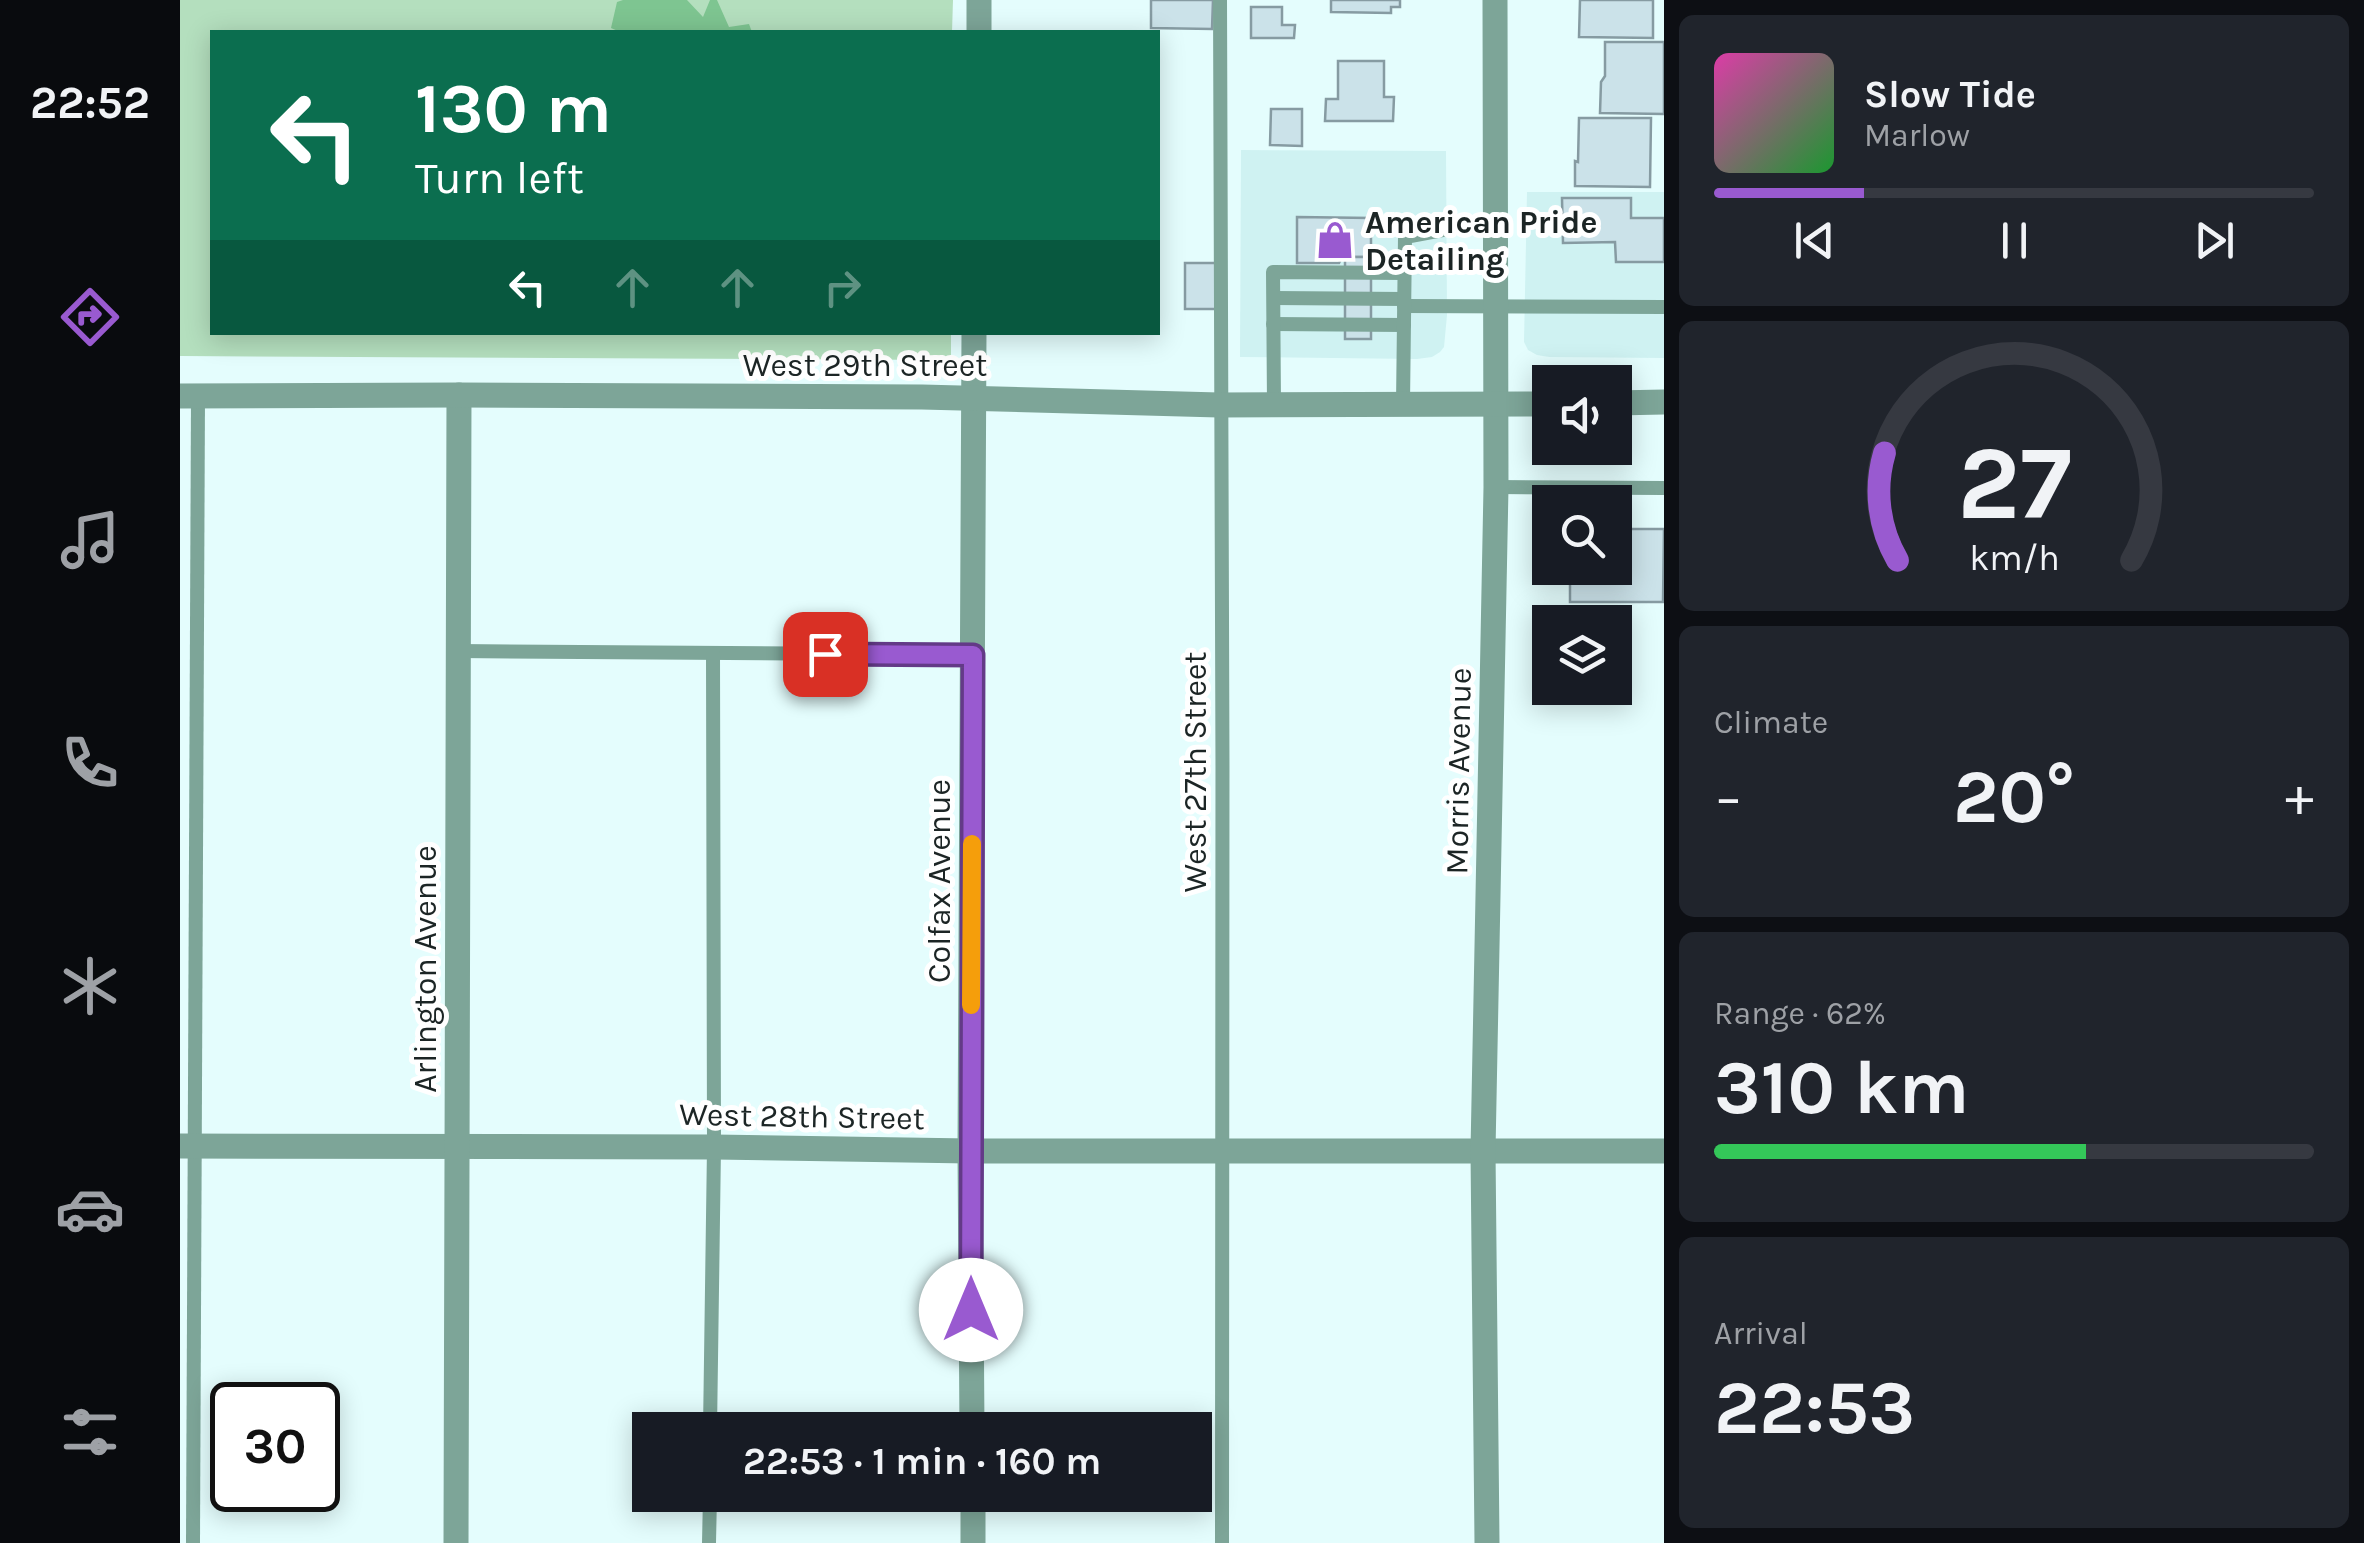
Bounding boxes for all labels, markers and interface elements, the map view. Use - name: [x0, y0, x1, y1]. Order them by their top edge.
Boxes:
- text: 130 m: [415, 68, 612, 150]
- icon: left: [250, 70, 380, 200]
- text: Slow Tide: [1864, 72, 2036, 117]
- text: 22:52: [30, 77, 150, 129]
- text: Marlow: [1864, 117, 1970, 154]
- text: Turn left: [415, 152, 584, 204]
- place label: American Pride Detailing: [1365, 204, 1597, 278]
- icon: previous: [1787, 213, 1842, 268]
- icon: pause: [1987, 213, 2042, 268]
- icon: next: [2187, 213, 2242, 268]
- shop icon: American Pride Detailing: [1314, 219, 1356, 261]
- icon: left: [500, 260, 555, 315]
- icon: ahead: [605, 260, 660, 315]
- icon: ahead: [710, 260, 765, 315]
- icon: right: [815, 260, 870, 315]
- icon: directions: [55, 282, 125, 352]
- street label: West 29th Street: [743, 347, 987, 384]
- map controls: [1532, 365, 1632, 705]
- button: sound: [1532, 365, 1632, 465]
- text: 27: [1957, 423, 2071, 544]
- button: search: [1532, 485, 1632, 585]
- icon: music: [55, 505, 125, 575]
- text: km/h: [1969, 537, 2059, 579]
- button: layers: [1532, 605, 1632, 705]
- pin: [783, 612, 868, 697]
- icon: arrive: [798, 627, 853, 682]
- street label: West 27th Street: [1177, 652, 1214, 892]
- street label: Morris Avenue: [1438, 667, 1479, 875]
- text: Climate: [1714, 704, 1828, 741]
- icon: phone: [55, 728, 125, 798]
- text: 20°: [1953, 753, 2075, 841]
- text: −: [1714, 765, 1743, 829]
- text: +: [2285, 765, 2314, 829]
- street label: Colfax Avenue: [921, 779, 958, 983]
- street label: Arlington Avenue: [407, 845, 444, 1093]
- icon: climate: [55, 951, 125, 1021]
- text: Range · 62%: [1714, 995, 1886, 1032]
- text: 310 km: [1714, 1044, 1969, 1132]
- street label: West 28th Street: [679, 1096, 925, 1137]
- icon: car: [55, 1174, 125, 1244]
- position arrow: [919, 1258, 1023, 1362]
- text: Arrival: [1714, 1315, 1808, 1352]
- text: 22:53: [1714, 1364, 1915, 1452]
- speed limit sign: 30: [210, 1382, 340, 1512]
- icon: filters: [55, 1397, 125, 1467]
- text: 22:53 · 1 min · 160 m: [743, 1439, 1101, 1484]

